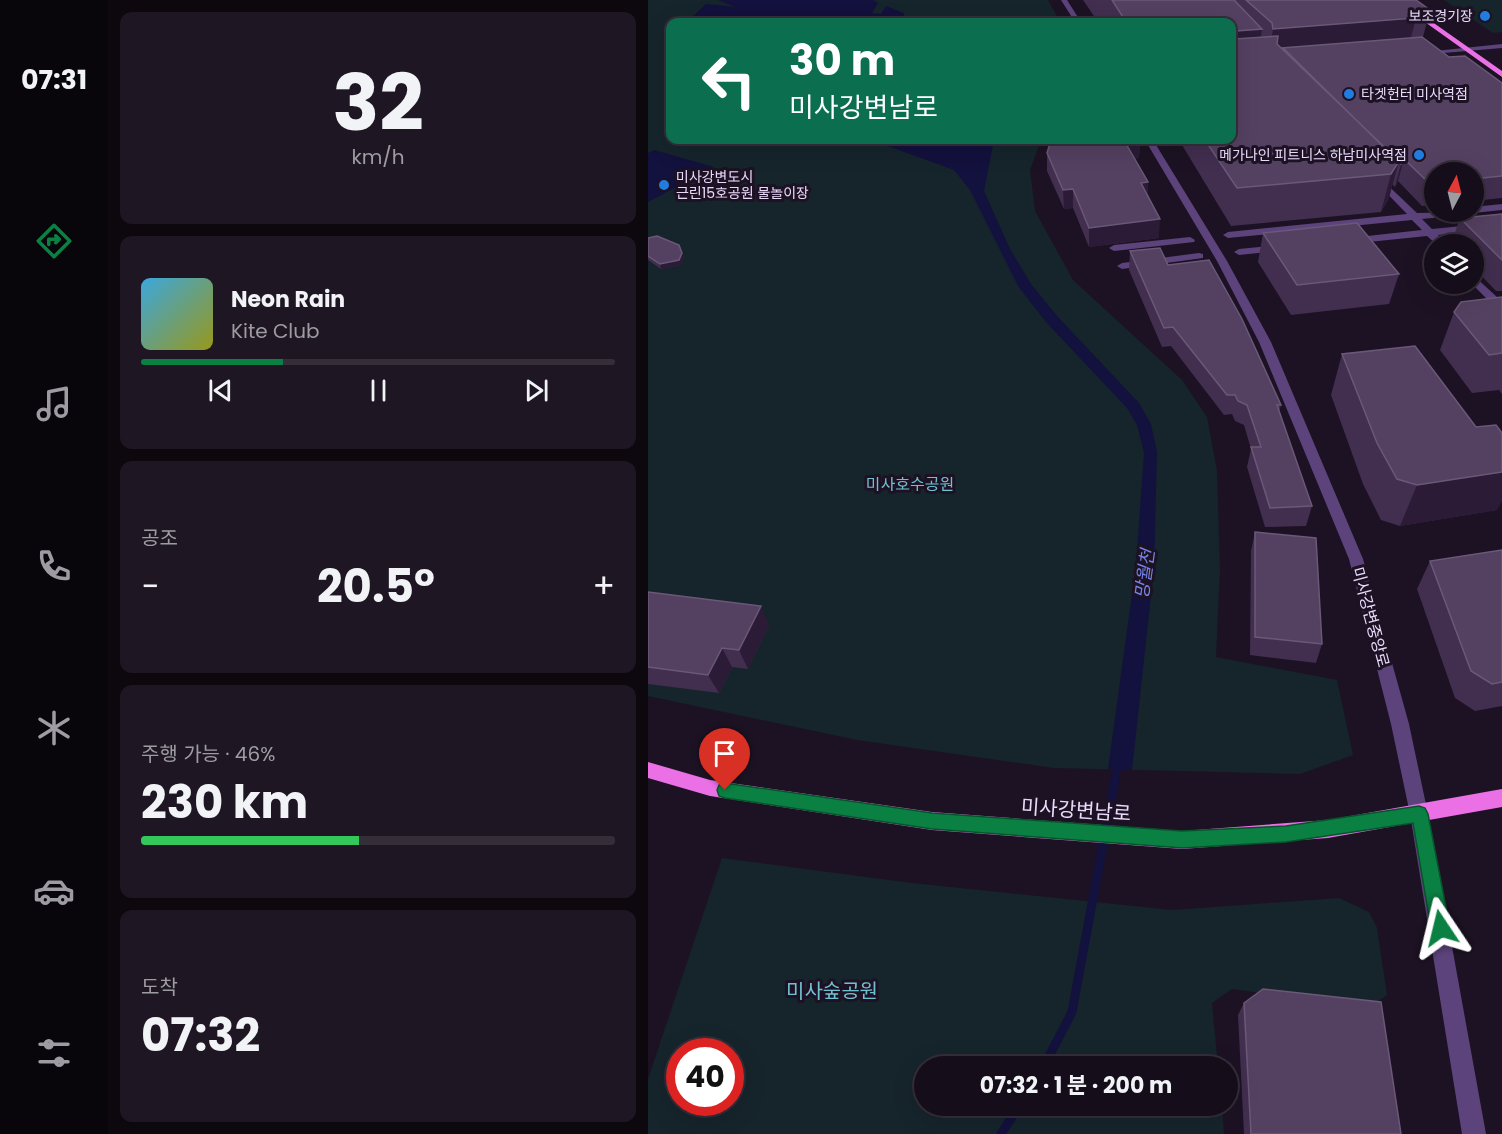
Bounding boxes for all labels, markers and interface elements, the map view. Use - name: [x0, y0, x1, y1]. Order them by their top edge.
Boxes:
- place label: 보조경기장: [1409, 6, 1473, 26]
- marker: 보조경기장: [1478, 9, 1492, 23]
- text: 30 m: [789, 31, 895, 90]
- icon: left: [690, 42, 768, 120]
- text: 32: [332, 48, 424, 157]
- text: 07:31: [21, 61, 87, 98]
- place label: 타겟헌터 미사역점: [1361, 84, 1468, 104]
- marker: 타겟헌터 미사역점: [1342, 87, 1356, 101]
- text: 미사강변남로: [789, 89, 938, 126]
- text: km/h: [351, 143, 405, 171]
- place label: 메가나인 피트니스 하남미사역점: [1219, 145, 1407, 165]
- marker: 메가나인 피트니스 하남미사역점: [1412, 148, 1426, 162]
- north arrow: [1424, 162, 1484, 222]
- map controls: [1424, 162, 1484, 294]
- place label: 미사강변도시 근린15호공원 물놀이장: [676, 167, 809, 203]
- marker: 미사강변도시 근린15호공원 물놀이장: [657, 178, 671, 192]
- icon: directions: [33, 220, 75, 262]
- button: layers: [1424, 234, 1484, 294]
- text: Neon Rain: [231, 284, 345, 315]
- text: Kite Club: [231, 317, 320, 345]
- icon: previous: [204, 374, 237, 407]
- icon: pause: [362, 374, 395, 407]
- icon: next: [520, 374, 553, 407]
- icon: music: [33, 383, 75, 425]
- park label: 미사호수공원: [866, 473, 954, 496]
- text: 공조: [141, 524, 178, 552]
- icon: phone: [33, 545, 75, 587]
- water label: 망월천: [1129, 545, 1161, 600]
- text: 20.5°: [317, 555, 435, 618]
- text: −: [141, 563, 159, 610]
- text: +: [592, 563, 615, 610]
- street label: 미사강변중앙로: [1346, 564, 1395, 670]
- icon: climate: [33, 707, 75, 749]
- pin: [699, 728, 750, 790]
- icon: arrive: [708, 737, 741, 770]
- text: 주행 가능 · 46%: [141, 740, 275, 768]
- text: 230 km: [141, 771, 308, 834]
- street label: 미사강변남로: [1020, 792, 1132, 828]
- icon: car: [33, 870, 75, 912]
- position arrow: [1409, 896, 1473, 960]
- text: 도착: [141, 973, 178, 1001]
- park label: 미사숲공원: [786, 977, 878, 1005]
- text: 07:32: [141, 1004, 260, 1067]
- icon: filters: [33, 1032, 75, 1074]
- speed limit sign: 40: [666, 1038, 744, 1116]
- text: 07:32 · 1 분 · 200 m: [980, 1070, 1172, 1101]

